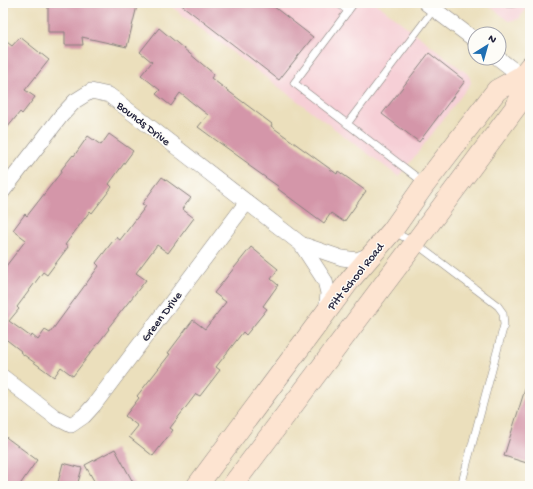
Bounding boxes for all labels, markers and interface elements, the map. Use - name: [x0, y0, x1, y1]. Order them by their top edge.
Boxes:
- north arrow: [467, 26, 507, 66]
- text: N: [485, 33, 498, 47]
- street label: Bounds Drive: [112, 99, 173, 150]
- street label: Pitt School Road: [325, 240, 388, 314]
- street label: Green Drive: [139, 289, 186, 345]

